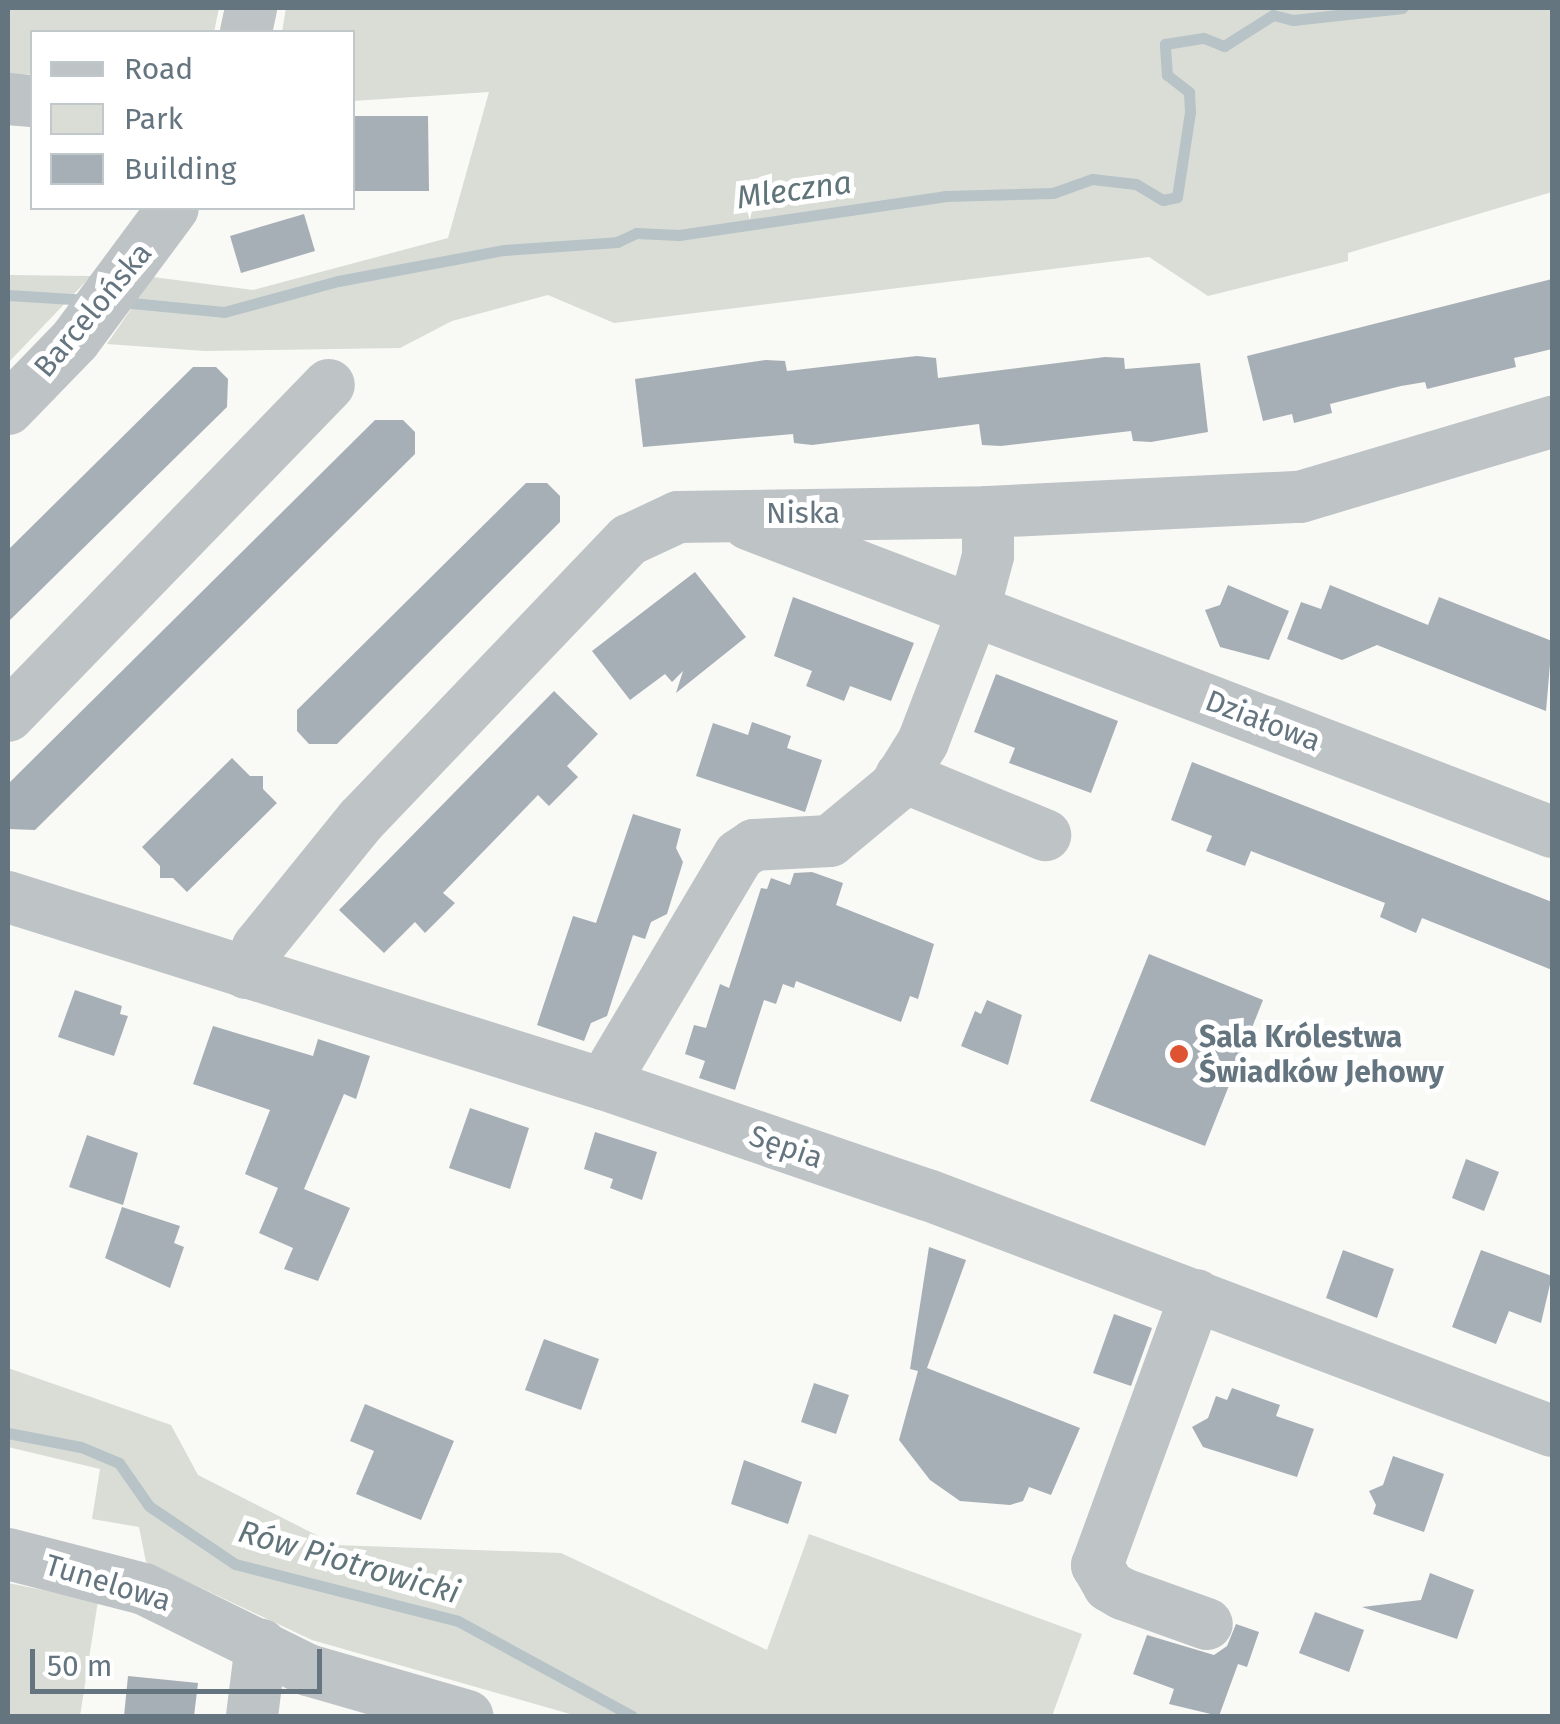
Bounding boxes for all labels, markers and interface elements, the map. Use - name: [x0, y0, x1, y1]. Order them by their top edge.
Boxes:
- legend: [30, 30, 355, 210]
- text: Road: [124, 51, 193, 87]
- text: Park: [124, 101, 183, 137]
- text: Building: [124, 151, 236, 187]
- water label: Mleczna: [734, 163, 854, 217]
- street label: Barcelońska: [26, 235, 160, 385]
- street label: Niska: [766, 495, 840, 531]
- street label: Działowa: [1200, 683, 1326, 759]
- place label: Sala Królestwa Świadków Jehowy: [1199, 1019, 1444, 1090]
- marker: Sala Królestwa Świadków Jehowy: [1168, 1043, 1190, 1065]
- street label: Sępia: [745, 1118, 827, 1176]
- water label: Rów Piotrowicki: [234, 1512, 464, 1612]
- street label: Tunelowa: [41, 1547, 175, 1619]
- scale bar: [35, 1629, 328, 1691]
- text: 50 m: [47, 1648, 112, 1684]

